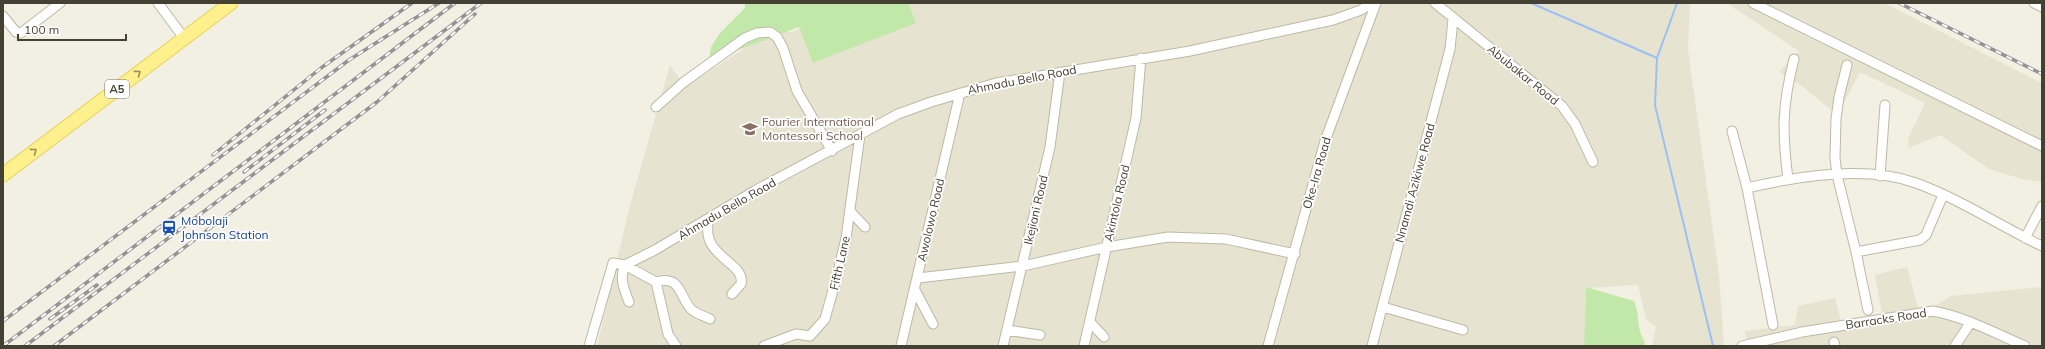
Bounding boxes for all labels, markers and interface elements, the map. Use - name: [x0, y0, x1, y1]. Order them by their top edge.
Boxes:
- scale bar: [18, 16, 126, 42]
- text: 100 m: [24, 22, 59, 37]
- street label: Abubakar Road: [1485, 41, 1562, 108]
- street label: Ahmadu Bello Road: [966, 62, 1078, 97]
- one-way arrow: [134, 70, 141, 78]
- road number: A5: [105, 80, 129, 98]
- place label: Fourier International Montessori School: [762, 114, 874, 143]
- school or university icon: Fourier International Montessori School: [741, 120, 759, 138]
- street label: Nnamdi Azikiwe Road: [1391, 121, 1438, 244]
- street label: Oke-Ira Road: [1299, 135, 1334, 211]
- one-way arrow: [30, 148, 37, 156]
- street label: Akintola Road: [1100, 163, 1133, 243]
- street label: Ahmadu Bello Road: [675, 174, 778, 243]
- street label: Ikejiani Road: [1020, 174, 1051, 246]
- street label: Awolowo Road: [914, 177, 947, 263]
- place label: Mobolaji Johnson Station: [181, 213, 269, 242]
- station icon: Mobolaji Johnson Station: [160, 219, 178, 237]
- street label: Fifth Lane: [826, 234, 853, 291]
- street label: Barracks Road: [1844, 305, 1927, 332]

